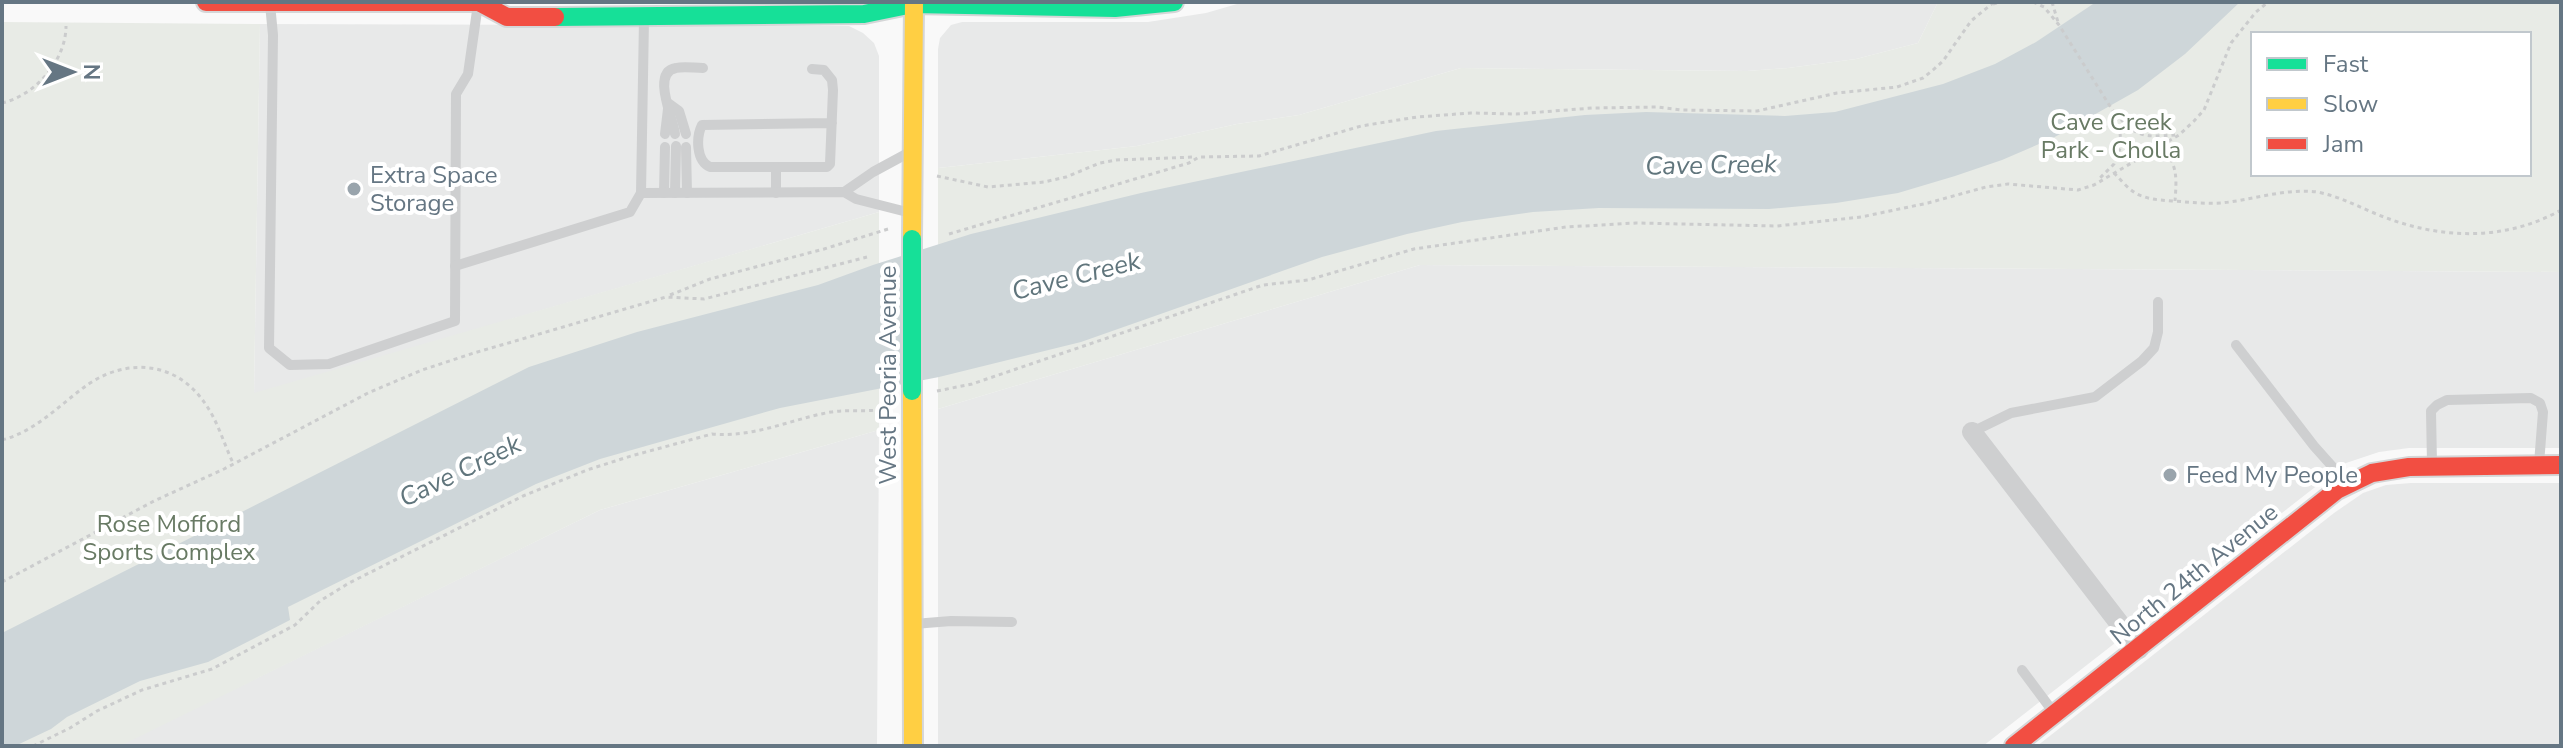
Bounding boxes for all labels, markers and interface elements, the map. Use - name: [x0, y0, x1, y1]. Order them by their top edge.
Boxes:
- north arrow: [32, 32, 112, 112]
- legend: [2251, 32, 2531, 176]
- text: Fast: [2323, 48, 2369, 80]
- text: N: [76, 64, 106, 80]
- text: Slow: [2323, 88, 2378, 120]
- park label: Cave Creek Park - Cholla: [2041, 106, 2181, 166]
- text: Jam: [2322, 128, 2364, 160]
- water label: Cave Creek: [1645, 146, 1778, 184]
- place label: Extra Space Storage: [370, 159, 497, 219]
- marker: Extra Space Storage: [345, 180, 363, 198]
- water label: Cave Creek: [1008, 243, 1145, 309]
- street label: West Peoria Avenue: [872, 265, 904, 485]
- water label: Cave Creek: [393, 426, 528, 516]
- place label: Feed My People: [2186, 459, 2358, 491]
- marker: Feed My People: [2161, 466, 2179, 484]
- street label: North 24th Avenue: [2103, 496, 2285, 652]
- park label: Rose Mofford Sports Complex: [83, 508, 256, 568]

